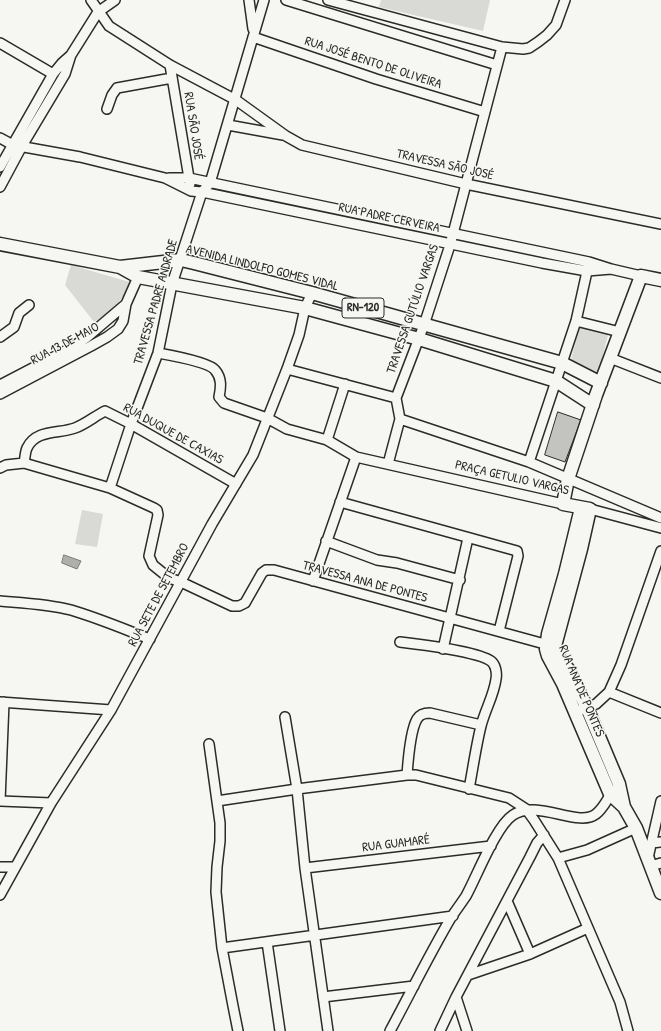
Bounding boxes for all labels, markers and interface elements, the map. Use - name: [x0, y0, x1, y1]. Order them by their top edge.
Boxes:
- street label: RUA JOSÉ BENTO DE OLIVEIRA: [303, 33, 443, 93]
- street label: RUA SÃO JOSÉ: [180, 91, 206, 161]
- street label: TRAVESSA SÃO JOSÉ: [395, 146, 495, 184]
- street label: RUA PADRE CERVEIRA: [337, 200, 441, 236]
- street label: TRAVESSA PADRE ANDRADE: [131, 238, 181, 366]
- street label: AVENIDA LINDOLFO GOMES VIDAL: [184, 241, 340, 295]
- street label: TRAVESSA GUTÚLIO VARGAS: [384, 242, 442, 376]
- road number: RN-120: [342, 298, 384, 318]
- street label: RUA 13 DE MAIO: [28, 319, 102, 369]
- street label: RUA DUQUE DE CAXIAS: [120, 400, 226, 468]
- street label: PRAÇA GETULIO VARGAS: [454, 457, 570, 499]
- street label: RUA SETE DE SETEMBRO: [125, 541, 193, 649]
- street label: TRAVESSA ANA DE PONTES: [301, 558, 429, 606]
- street label: RUA ANA DE PONTES: [555, 643, 607, 739]
- street label: RUA GUAMARÉ: [361, 832, 431, 856]

